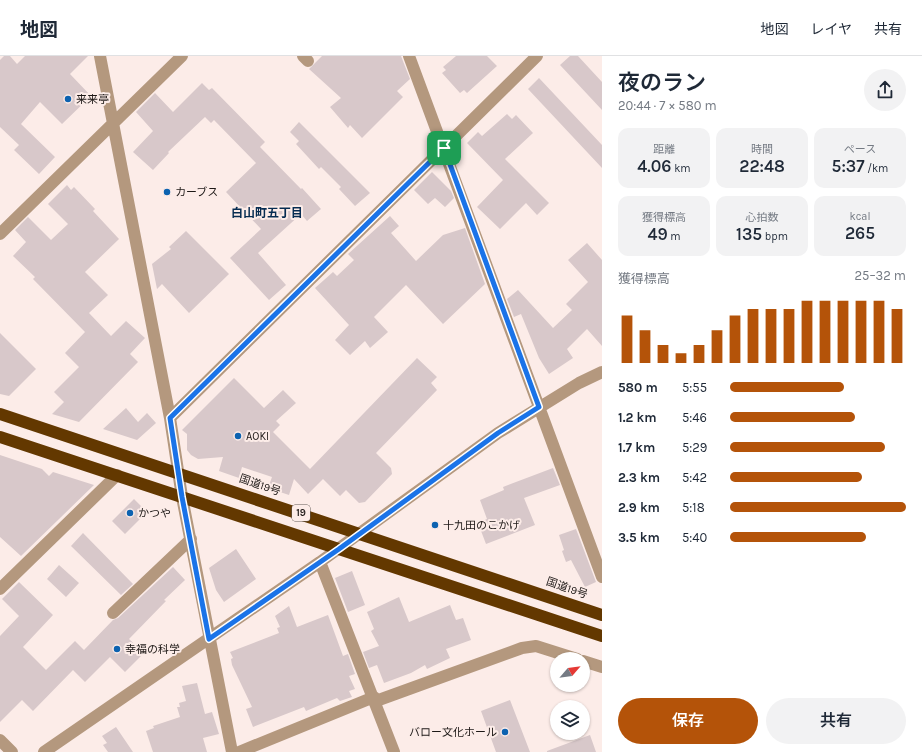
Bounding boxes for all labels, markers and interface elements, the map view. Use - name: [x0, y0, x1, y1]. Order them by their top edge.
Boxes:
- text: 地図: [20, 19, 58, 41]
- text: 地図: [760, 21, 788, 38]
- text: レイヤ: [810, 21, 852, 38]
- text: 共有: [874, 21, 902, 38]
- button: share: [864, 69, 906, 111]
- text: 夜のラン: [618, 70, 706, 96]
- place label: 来来亭: [76, 93, 109, 106]
- marker: 来来亭: [63, 94, 73, 104]
- text: 20:44 · 7 × 580 m: [618, 98, 717, 113]
- pin: [427, 131, 461, 165]
- icon: arrive: [433, 137, 455, 159]
- text: 距離: [653, 143, 675, 156]
- text: 時間: [751, 143, 773, 156]
- text: ペース: [844, 143, 876, 156]
- text: 4.06: [637, 156, 672, 176]
- text: 22:48: [739, 156, 785, 176]
- text: 5:37: [832, 156, 865, 176]
- text: km: [672, 162, 691, 175]
- text: /km: [865, 162, 888, 175]
- place label: カーブス: [175, 186, 218, 199]
- marker: カーブス: [162, 187, 172, 197]
- district label: 白山町五丁目: [231, 206, 303, 220]
- text: kcal: [849, 210, 871, 223]
- text: 獲得標高: [642, 211, 686, 224]
- text: 心拍数: [746, 211, 779, 224]
- text: 265: [845, 223, 875, 243]
- text: 49: [647, 224, 668, 244]
- text: 135: [736, 224, 762, 244]
- text: m: [668, 230, 681, 243]
- text: bpm: [762, 230, 788, 243]
- text: 25–32 m: [855, 268, 906, 283]
- text: 獲得標高: [618, 271, 670, 286]
- text: 580 m: [618, 380, 658, 395]
- text: 5:55: [682, 380, 707, 395]
- text: 1.2 km: [618, 410, 657, 425]
- text: 5:46: [682, 410, 707, 425]
- place label: AOKI: [246, 430, 269, 443]
- marker: AOKI: [233, 431, 243, 441]
- text: 1.7 km: [618, 440, 655, 455]
- text: 5:29: [682, 440, 707, 455]
- text: 2.3 km: [618, 470, 660, 485]
- text: 5:42: [682, 470, 707, 485]
- street label: 国道19号: [238, 472, 282, 498]
- text: 2.9 km: [618, 500, 660, 515]
- text: 5:18: [682, 500, 705, 515]
- road number: 19: [292, 505, 310, 521]
- place label: かつや: [138, 507, 171, 520]
- marker: かつや: [125, 508, 135, 518]
- place label: 十九田のこかげ: [443, 519, 520, 532]
- marker: 十九田のこかげ: [430, 520, 440, 530]
- text: 3.5 km: [618, 530, 660, 545]
- text: 5:40: [682, 530, 707, 545]
- street label: 国道19号: [545, 575, 589, 601]
- place label: 幸福の科学: [125, 643, 180, 656]
- marker: 幸福の科学: [112, 644, 122, 654]
- north arrow: [550, 652, 590, 692]
- map controls: [550, 652, 590, 740]
- button: 保存: [618, 698, 758, 744]
- button: 共有: [766, 698, 906, 744]
- button: layers: [550, 700, 590, 740]
- place label: バロー文化ホール: [409, 726, 497, 739]
- marker: バロー文化ホール: [500, 727, 510, 737]

